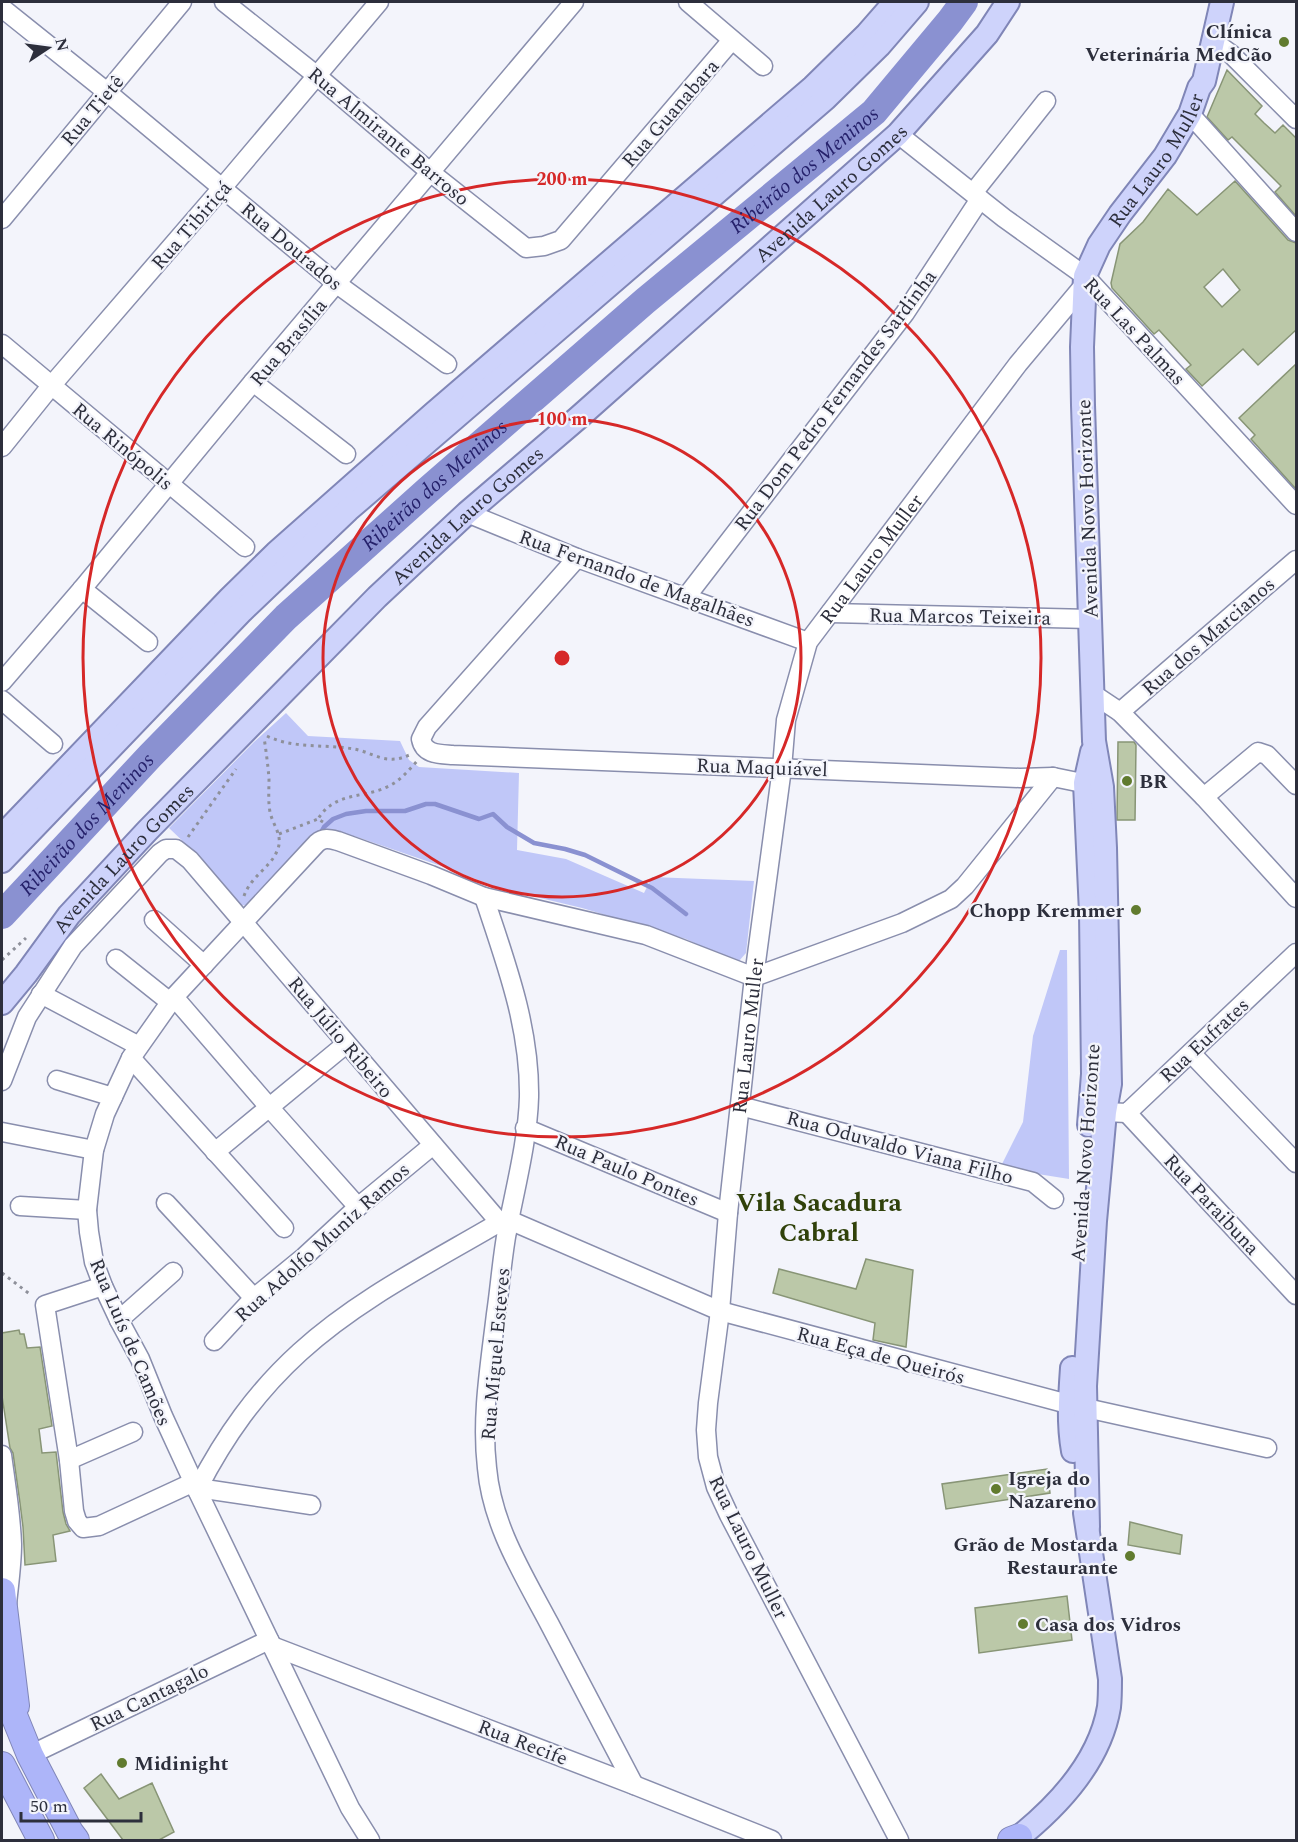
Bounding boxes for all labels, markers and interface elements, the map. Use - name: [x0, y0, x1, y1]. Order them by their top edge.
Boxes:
- place label: Clínica Veterinária MedCão: [1085, 17, 1273, 70]
- north arrow: [18, 18, 78, 78]
- marker: Clínica Veterinária MedCão: [1277, 35, 1291, 49]
- text: N: [48, 36, 75, 54]
- street label: Rua Guanabara: [615, 52, 727, 175]
- street label: Rua Almirante Barroso: [301, 60, 476, 214]
- street label: Rua Tietê: [54, 68, 132, 153]
- street label: Rua Lauro Muller: [1101, 89, 1212, 234]
- water label: Ribeirão dos Meninos: [723, 99, 887, 242]
- street label: Avenida Lauro Gomes: [748, 118, 916, 271]
- text: 200 m: [536, 166, 588, 193]
- street label: Rua Tibiriçá: [144, 174, 239, 277]
- street label: Rua Dourados: [234, 195, 349, 299]
- street label: Rua Dom Pedro Fernandes Sardinha: [727, 263, 944, 538]
- street label: Rua Las Palmas: [1076, 271, 1193, 393]
- street label: Rua Brasília: [243, 292, 335, 393]
- street label: Rua Rinópolis: [65, 395, 180, 498]
- street label: Avenida Novo Horizonte: [1069, 399, 1107, 619]
- text: 100 m: [536, 406, 588, 433]
- water label: Ribeirão dos Meninos: [355, 412, 516, 559]
- street label: Avenida Lauro Gomes: [385, 439, 551, 593]
- street label: Rua Lauro Muller: [813, 488, 931, 631]
- street label: Rua Fernando de Magalhães: [514, 522, 759, 636]
- street label: Rua dos Marcianos: [1135, 570, 1282, 703]
- street label: Rua Marcos Teixeira: [869, 600, 1052, 634]
- centre of rings: [552, 648, 572, 668]
- water label: Ribeirão dos Meninos: [12, 746, 163, 904]
- street label: Rua Maquiável: [696, 751, 828, 785]
- place label: BR: [1139, 767, 1168, 797]
- marker: BR: [1120, 774, 1134, 788]
- street label: Avenida Lauro Gomes: [46, 777, 202, 940]
- place label: Chopp Kremmer: [970, 896, 1124, 926]
- marker: Chopp Kremmer: [1129, 903, 1143, 917]
- street label: Rua Lauro Muller: [725, 956, 772, 1116]
- street label: Rua Júlio Ribeiro: [280, 970, 400, 1105]
- street label: Rua Eufrates: [1153, 991, 1256, 1090]
- street label: Avenida Novo Horizonte: [1063, 1043, 1109, 1263]
- street label: Rua Oduvaldo Viana Filho: [783, 1103, 1017, 1193]
- street label: Rua Paulo Pontes: [550, 1127, 704, 1215]
- street label: Rua Paraibuna: [1156, 1147, 1266, 1262]
- street label: Rua Adolfo Muniz Ramos: [228, 1156, 417, 1330]
- district label: Vila Sacadura Cabral: [736, 1183, 903, 1253]
- street label: Rua Luís de Camões: [81, 1254, 179, 1431]
- street label: Rua Miguel Esteves: [473, 1266, 519, 1442]
- street label: Rua Eça de Queirós: [793, 1319, 968, 1393]
- place label: Igreja do Nazareno: [1008, 1464, 1097, 1517]
- street label: Rua Lauro Muller: [700, 1471, 796, 1624]
- marker: Igreja do Nazareno: [989, 1482, 1003, 1496]
- place label: Grão de Mostarda Restaurante: [954, 1530, 1119, 1583]
- marker: Grão de Mostarda Restaurante: [1123, 1549, 1137, 1563]
- place label: Casa dos Vidros: [1035, 1610, 1181, 1640]
- marker: Casa dos Vidros: [1016, 1617, 1030, 1631]
- street label: Rua Cantagalo: [85, 1656, 214, 1740]
- street label: Rua Recife: [473, 1712, 572, 1774]
- place label: Midinight: [134, 1749, 229, 1779]
- marker: Midinight: [115, 1756, 129, 1770]
- scale bar: [21, 1785, 141, 1823]
- text: 50 m: [30, 1793, 68, 1820]

